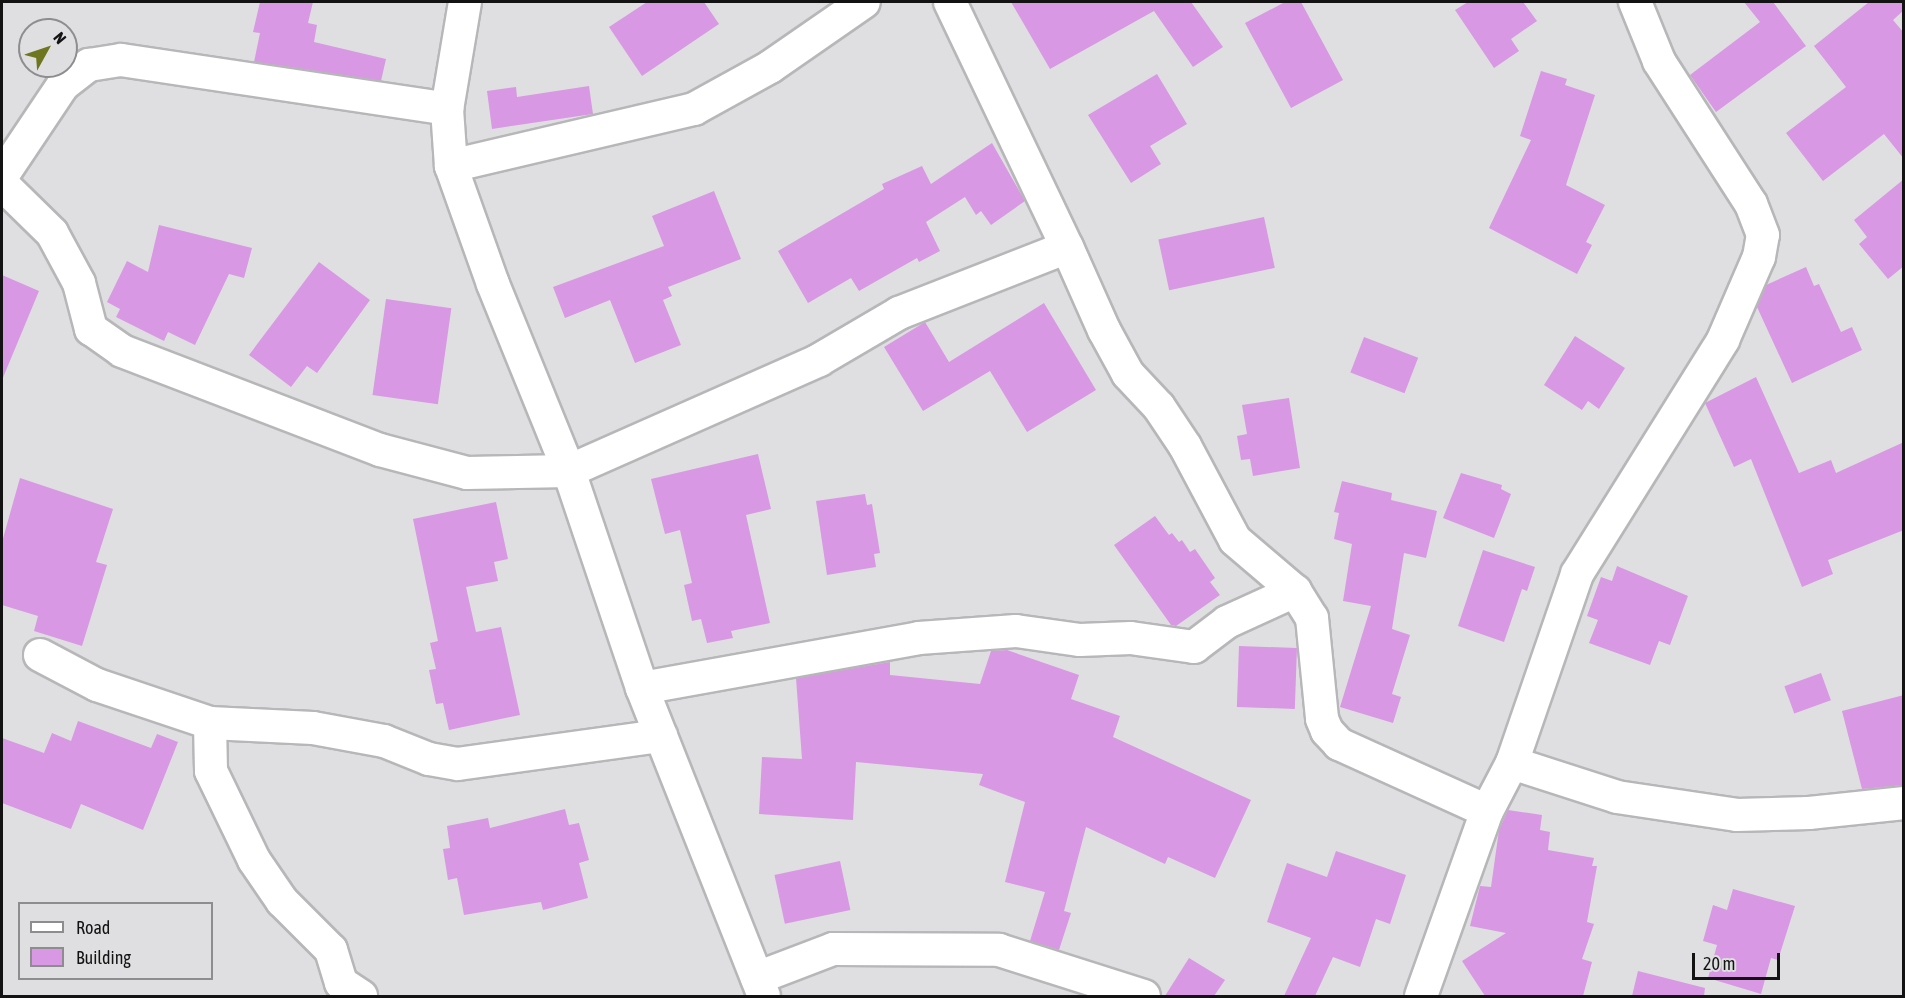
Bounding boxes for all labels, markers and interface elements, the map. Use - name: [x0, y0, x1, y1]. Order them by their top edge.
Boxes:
- north arrow: [18, 18, 78, 78]
- text: N: [50, 28, 70, 47]
- legend: [18, 902, 213, 980]
- text: Road: [76, 917, 110, 938]
- scale bar: [1695, 941, 1784, 979]
- text: Building: [76, 947, 131, 968]
- text: 20 m: [1703, 953, 1735, 974]

